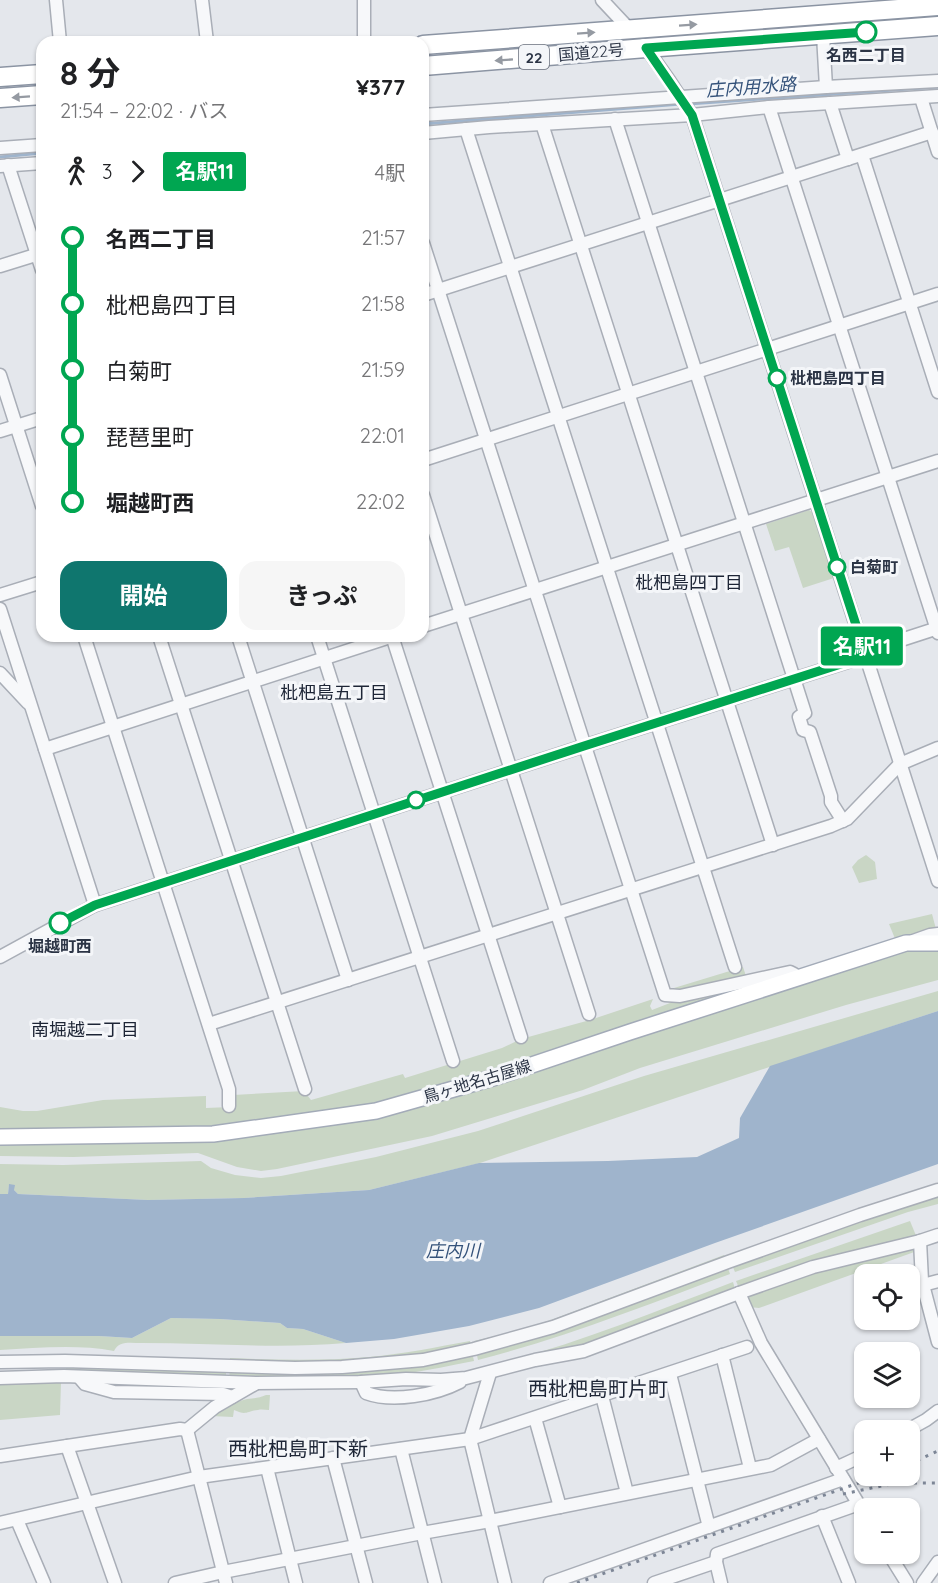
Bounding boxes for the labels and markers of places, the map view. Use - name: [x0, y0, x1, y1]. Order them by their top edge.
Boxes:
- marker: 名西二丁目: [855, 21, 877, 43]
- place label: 名西二丁目: [826, 45, 906, 65]
- place label: 枇杷島四丁目: [790, 368, 886, 388]
- marker: 枇杷島四丁目: [768, 369, 786, 387]
- place label: 白菊町: [850, 557, 898, 577]
- marker: 白菊町: [828, 558, 846, 576]
- unlabelled marker: [407, 791, 425, 809]
- marker: 堀越町西: [49, 912, 71, 934]
- place label: 堀越町西: [28, 936, 92, 956]

